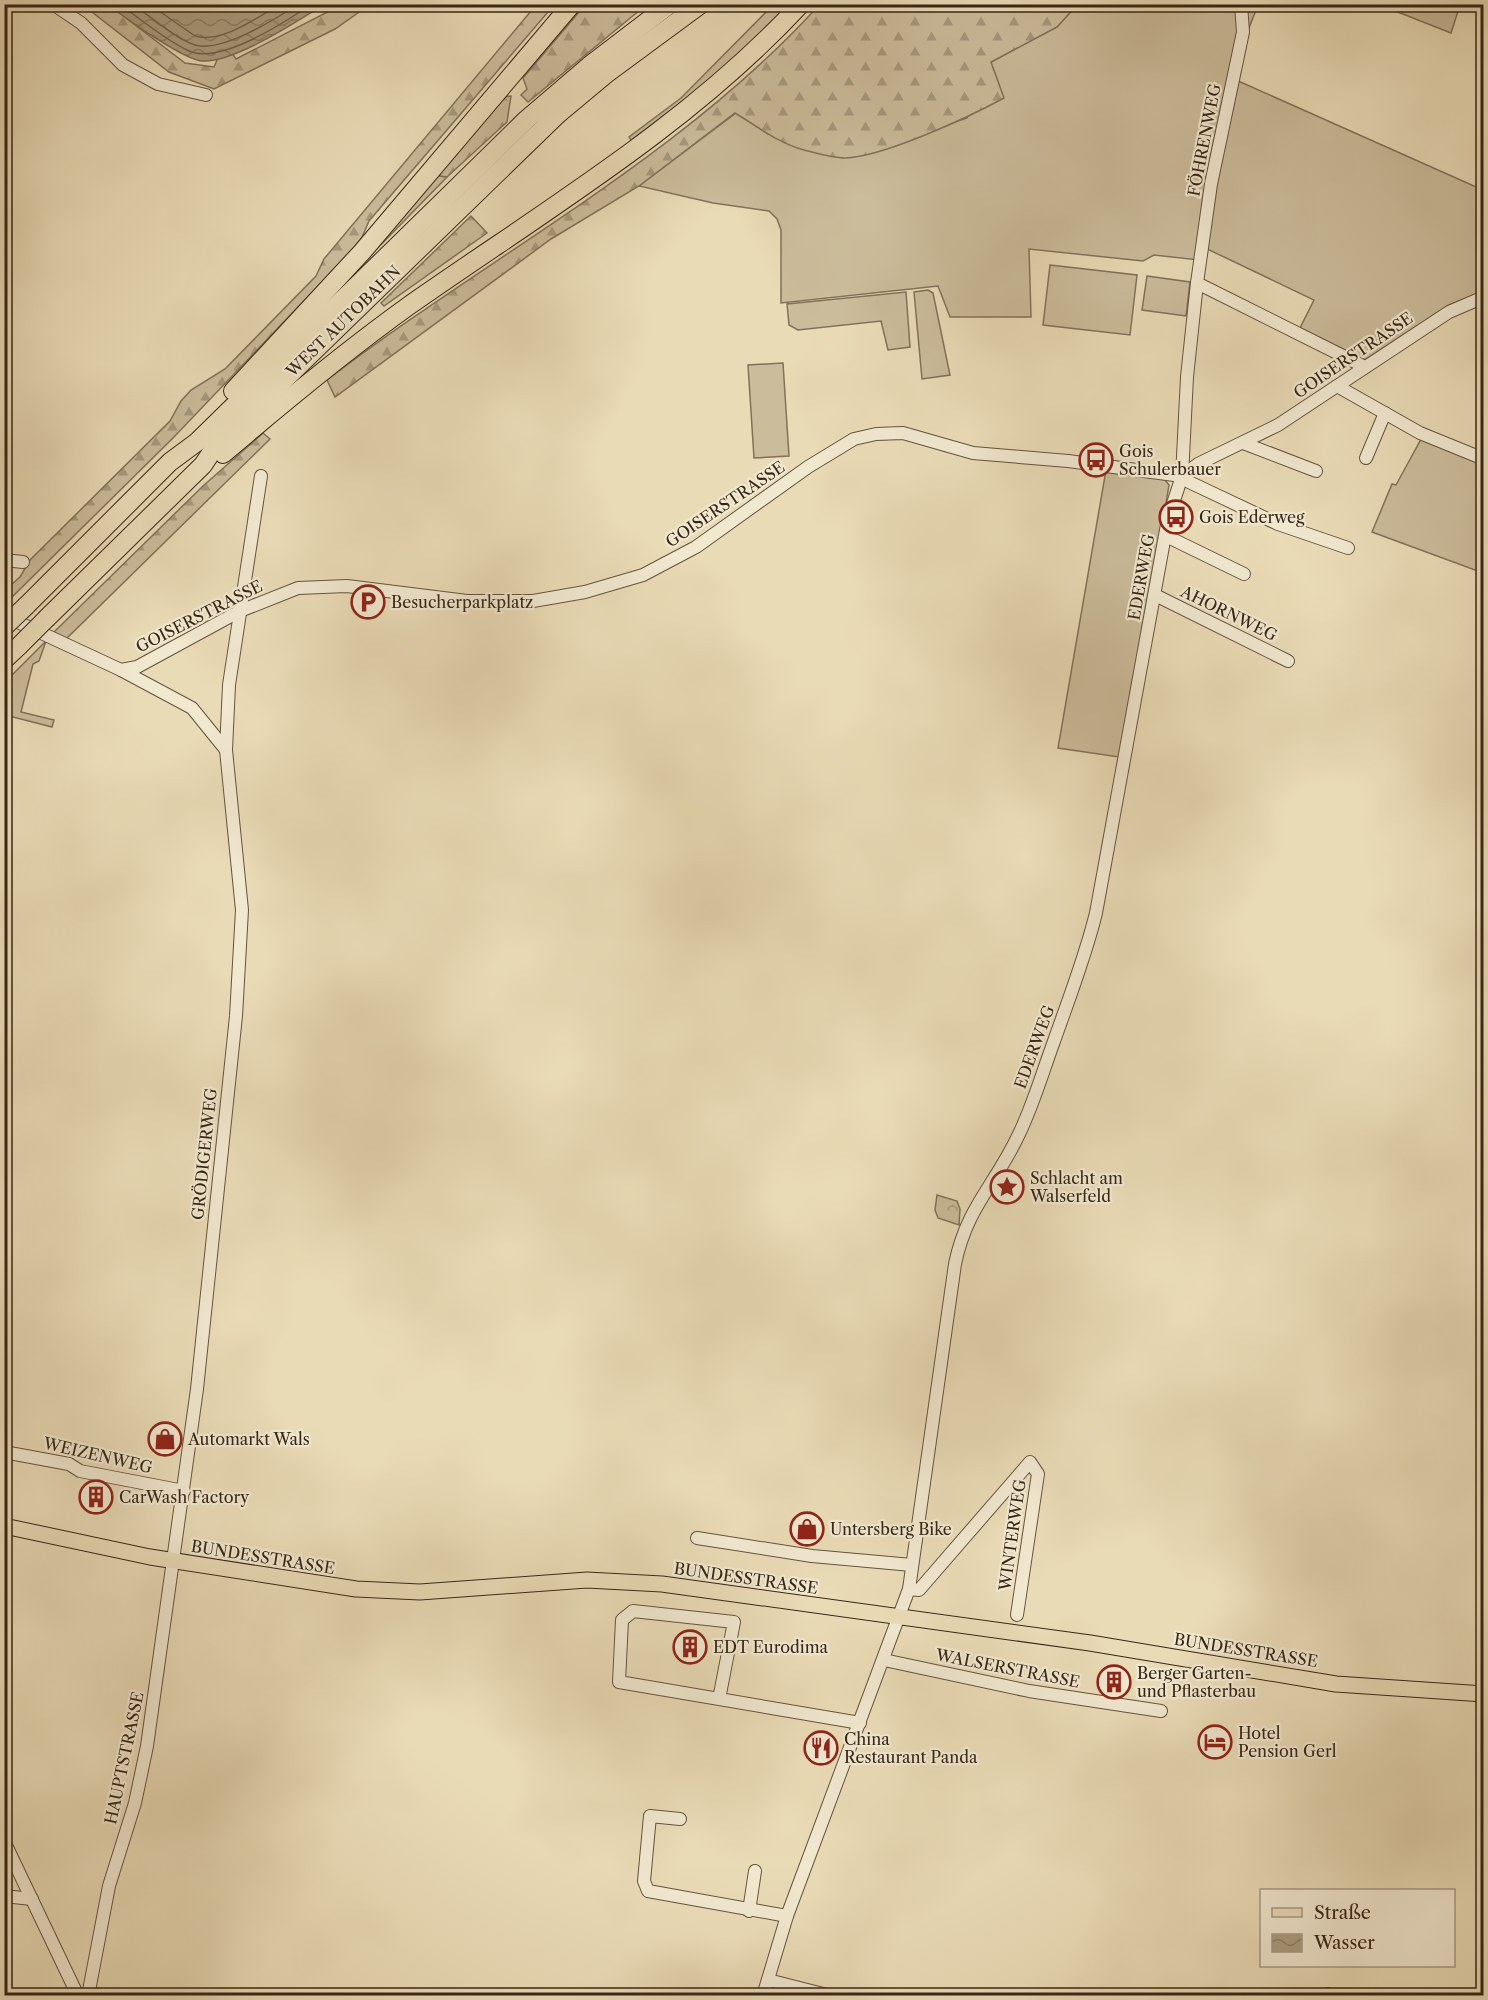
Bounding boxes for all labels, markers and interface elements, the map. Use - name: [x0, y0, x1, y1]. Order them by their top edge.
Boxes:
- street label: FÖHRENWEG: [1183, 82, 1225, 198]
- street label: WEST AUTOBAHN: [281, 261, 404, 382]
- street label: GOISERSTRASSE: [1290, 308, 1416, 402]
- place label: Gois Schulerbauer: [1119, 441, 1221, 479]
- bus stop icon: Gois Schulerbauer: [1078, 442, 1114, 478]
- street label: GOISERSTRASSE: [662, 457, 788, 551]
- bus stop icon: Gois Ederweg: [1158, 499, 1194, 535]
- place label: Gois Ederweg: [1199, 507, 1305, 527]
- street label: EDERWEG: [1124, 532, 1158, 622]
- street label: GOISERSTRASSE: [132, 575, 266, 657]
- street label: AHORNWEG: [1177, 581, 1281, 645]
- parking icon: Besucherparkplatz: [350, 584, 386, 620]
- place label: Besucherparkplatz: [391, 592, 533, 612]
- street label: EDERWEG: [1010, 1002, 1058, 1091]
- street label: GRÖDIGERWEG: [187, 1087, 221, 1221]
- place label: Schlacht am Walserfeld: [1029, 1168, 1123, 1206]
- place icon: Schlacht am Walserfeld: [989, 1169, 1025, 1205]
- shop icon: Automarkt Wals: [147, 1421, 183, 1457]
- place label: Automarkt Wals: [187, 1429, 310, 1449]
- street label: WEIZENWEG: [41, 1433, 154, 1477]
- street label: WINTERWEG: [994, 1478, 1030, 1593]
- building icon: CarWash Factory: [78, 1479, 114, 1515]
- place label: CarWash Factory: [119, 1487, 250, 1507]
- shop icon: Untersberg Bike: [789, 1511, 825, 1547]
- place label: Untersberg Bike: [830, 1519, 952, 1539]
- street label: BUNDESSTRASSE: [190, 1536, 336, 1578]
- street label: BUNDESSTRASSE: [673, 1558, 819, 1598]
- building icon: EDT Eurodima: [672, 1629, 708, 1665]
- street label: BUNDESSTRASSE: [1173, 1629, 1319, 1671]
- place label: EDT Eurodima: [713, 1637, 829, 1657]
- street label: WALSERSTRASSE: [933, 1644, 1082, 1692]
- place label: Berger Garten- und Pflasterbau: [1137, 1663, 1256, 1701]
- building icon: Berger Garten- und Pflasterbau: [1096, 1664, 1132, 1700]
- street label: HAUPTSTRASSE: [100, 1690, 148, 1826]
- place label: Hotel Pension Gerl: [1238, 1723, 1337, 1761]
- hotel icon: Hotel Pension Gerl: [1197, 1724, 1233, 1760]
- place label: China Restaurant Panda: [844, 1729, 978, 1767]
- restaurant icon: China Restaurant Panda: [803, 1730, 839, 1766]
- legend: [1260, 1889, 1455, 1967]
- text: Straße: [1314, 1902, 1371, 1924]
- text: Wasser: [1313, 1932, 1375, 1954]

